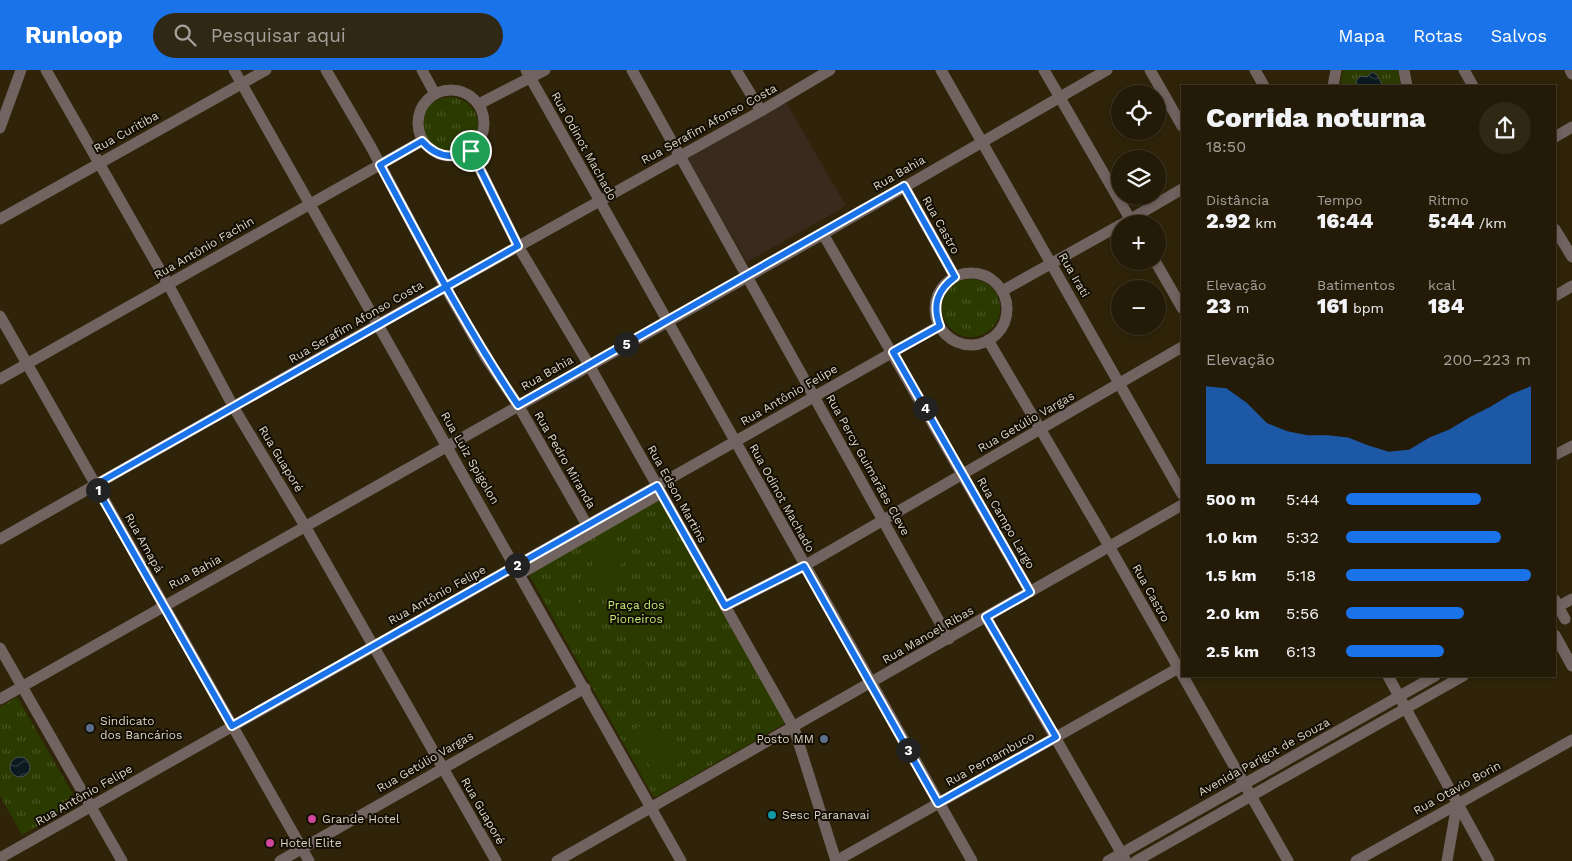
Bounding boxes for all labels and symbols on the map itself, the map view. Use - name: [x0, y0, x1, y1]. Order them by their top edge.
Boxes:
- street label: Rua Serafim Afonso Costa: [639, 81, 779, 167]
- street label: Rua Odinot Machado: [548, 89, 620, 203]
- street label: Rua Curitiba: [91, 108, 161, 156]
- pin: [450, 130, 492, 172]
- street label: Rua Bahia: [870, 152, 928, 194]
- street label: Rua Castro: [919, 194, 963, 256]
- street label: Rua Antônio Fachin: [152, 214, 256, 282]
- street label: Rua Irati: [1056, 250, 1092, 300]
- street label: Rua Serafim Afonso Costa: [286, 278, 426, 366]
- pin: 5: [614, 332, 638, 356]
- street label: Rua Bahia: [518, 352, 576, 394]
- street label: Rua Antônio Felipe: [738, 361, 840, 428]
- street label: Rua Getúlio Vargas: [975, 389, 1077, 455]
- street label: Rua Percy Guimarães Cleve: [823, 392, 913, 538]
- pin: 4: [912, 396, 938, 420]
- street label: Rua Luiz Spigolon: [438, 409, 502, 507]
- street label: Rua Pedro Miranda: [531, 409, 599, 511]
- street label: Rua Guaporé: [256, 423, 306, 495]
- street label: Rua Odinot Machado: [746, 441, 818, 555]
- street label: Rua Edson Martins: [644, 443, 710, 545]
- street label: Rua Campo Largo: [974, 475, 1038, 571]
- pin: 1: [86, 478, 110, 502]
- street label: Rua Amapá: [122, 511, 166, 575]
- street label: Rua Bahia: [166, 552, 224, 592]
- pin: 2: [504, 552, 530, 578]
- street label: Rua Antônio Felipe: [386, 562, 488, 628]
- street label: Rua Castro: [1129, 562, 1173, 624]
- park label: Praça dos Pioneiros: [607, 598, 665, 626]
- street label: Rua Manoel Ribas: [880, 603, 976, 667]
- place label: Sindicato dos Bancários: [100, 714, 182, 742]
- street label: Avenida Parigot de Souza: [1196, 715, 1332, 799]
- marker: Sindicato dos Bancários: [84, 722, 96, 734]
- street label: Rua Getúlio Vargas: [374, 729, 476, 795]
- street label: Rua Pernambuco: [943, 729, 1037, 789]
- place label: Posto MM: [756, 732, 814, 746]
- marker: Posto MM: [818, 733, 830, 745]
- pin: 3: [896, 738, 920, 762]
- street label: Rua Otavio Borin: [1411, 758, 1503, 818]
- street label: Rua Antônio Felipe: [33, 761, 135, 828]
- street label: Rua Guaporé: [458, 775, 508, 847]
- place label: Sesc Paranavai: [782, 808, 869, 822]
- marker: Sesc Paranavai: [766, 809, 778, 821]
- place label: Grande Hotel: [322, 812, 400, 826]
- marker: Grande Hotel: [306, 813, 318, 825]
- place label: Hotel Elite: [280, 836, 342, 850]
- marker: Hotel Elite: [264, 837, 276, 849]

